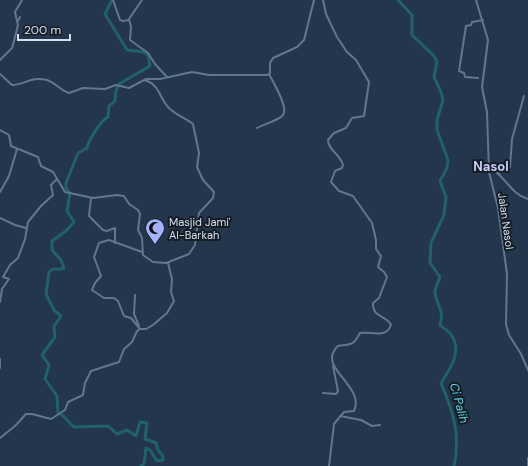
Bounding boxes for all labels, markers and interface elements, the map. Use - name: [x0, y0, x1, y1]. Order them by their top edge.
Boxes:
- scale bar: [18, 16, 70, 42]
- text: 200 m: [24, 22, 61, 38]
- district label: Nasol: [473, 158, 509, 175]
- street label: Jalan Nasol: [495, 192, 517, 250]
- place label: Masjid Jami' Al-Barkah: [169, 215, 231, 242]
- mosque icon: Masjid Jami' Al-Barkah: [144, 217, 166, 245]
- water label: Ci Palih: [446, 381, 472, 425]

